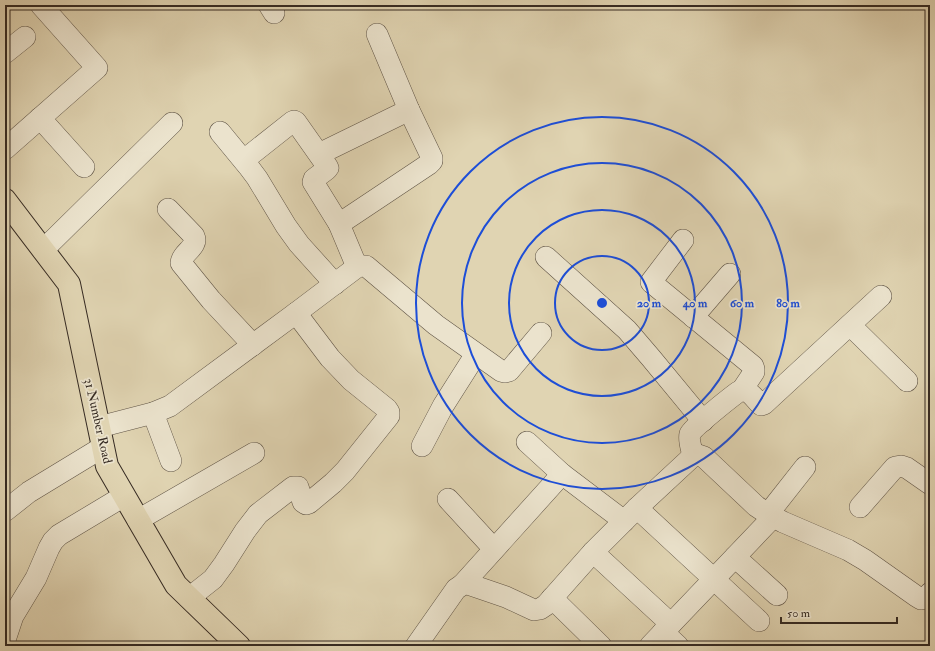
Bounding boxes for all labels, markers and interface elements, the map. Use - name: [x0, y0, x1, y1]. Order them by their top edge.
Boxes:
- centre of rings: [595, 296, 609, 310]
- text: 20 m: [637, 296, 662, 311]
- text: 40 m: [682, 296, 708, 311]
- text: 60 m: [730, 296, 755, 311]
- text: 80 m: [776, 296, 800, 311]
- street label: 31 Number Road: [80, 377, 116, 466]
- scale bar: [781, 599, 897, 625]
- text: 50 m: [787, 606, 811, 621]

